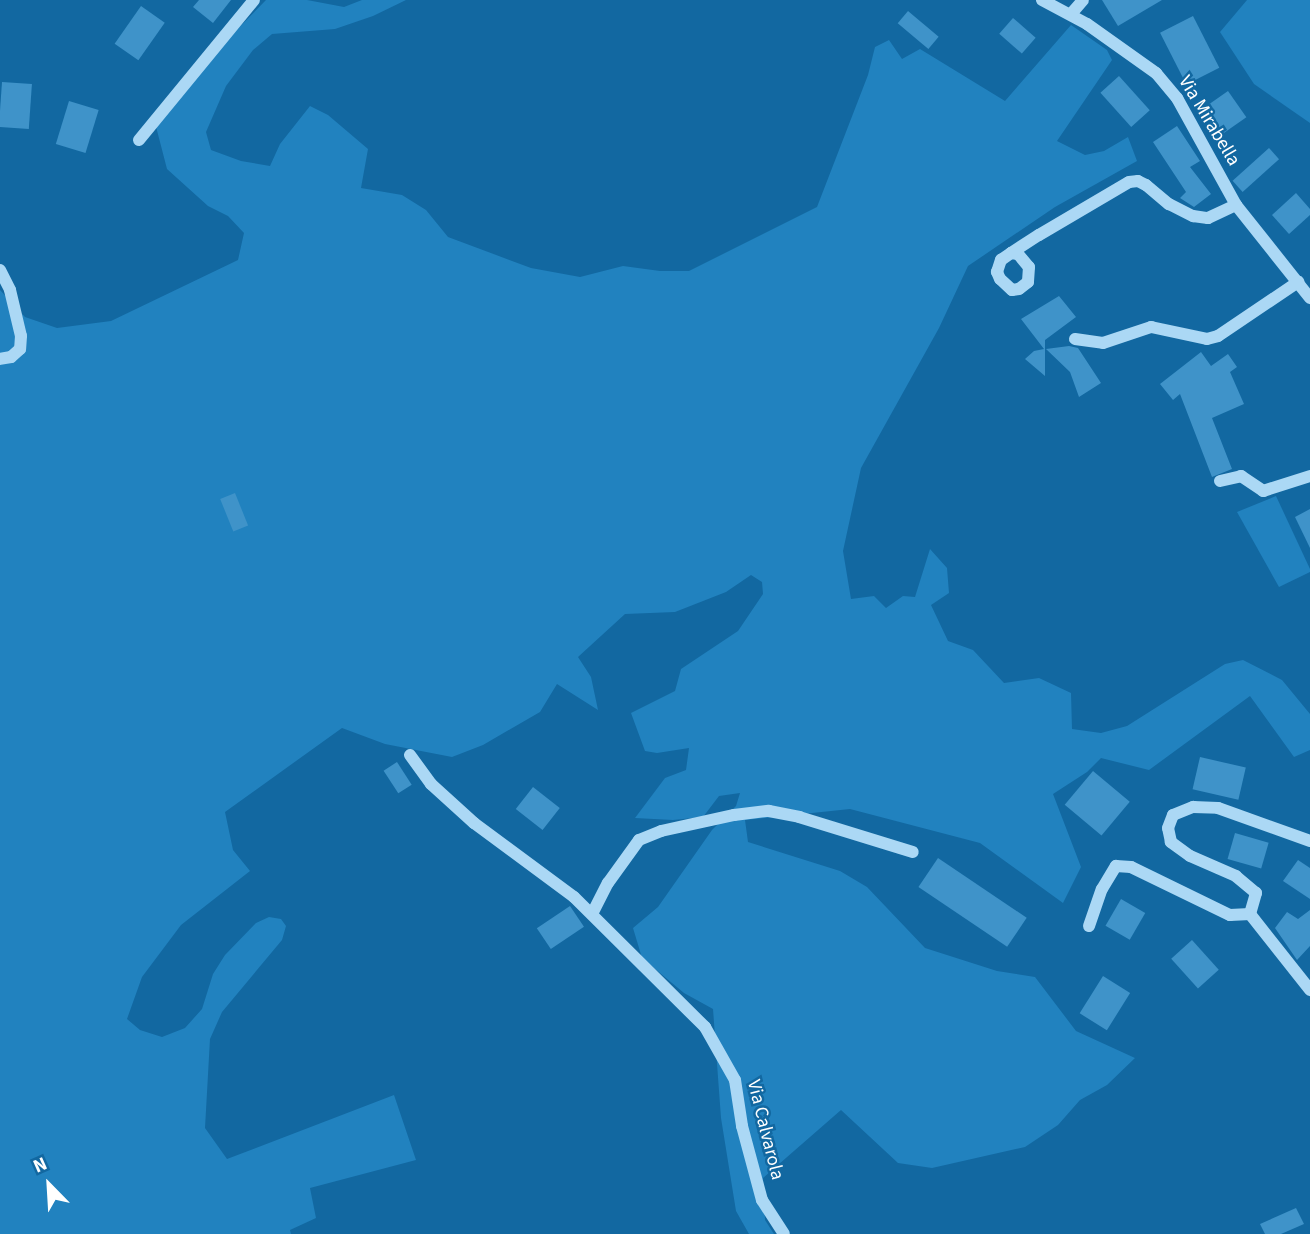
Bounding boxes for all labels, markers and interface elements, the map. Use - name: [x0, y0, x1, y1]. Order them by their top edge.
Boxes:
- street label: Via Mirabella: [1173, 72, 1245, 170]
- street label: Via Calvarola: [742, 1078, 788, 1182]
- north arrow: [14, 1150, 84, 1220]
- text: N: [29, 1150, 52, 1180]

